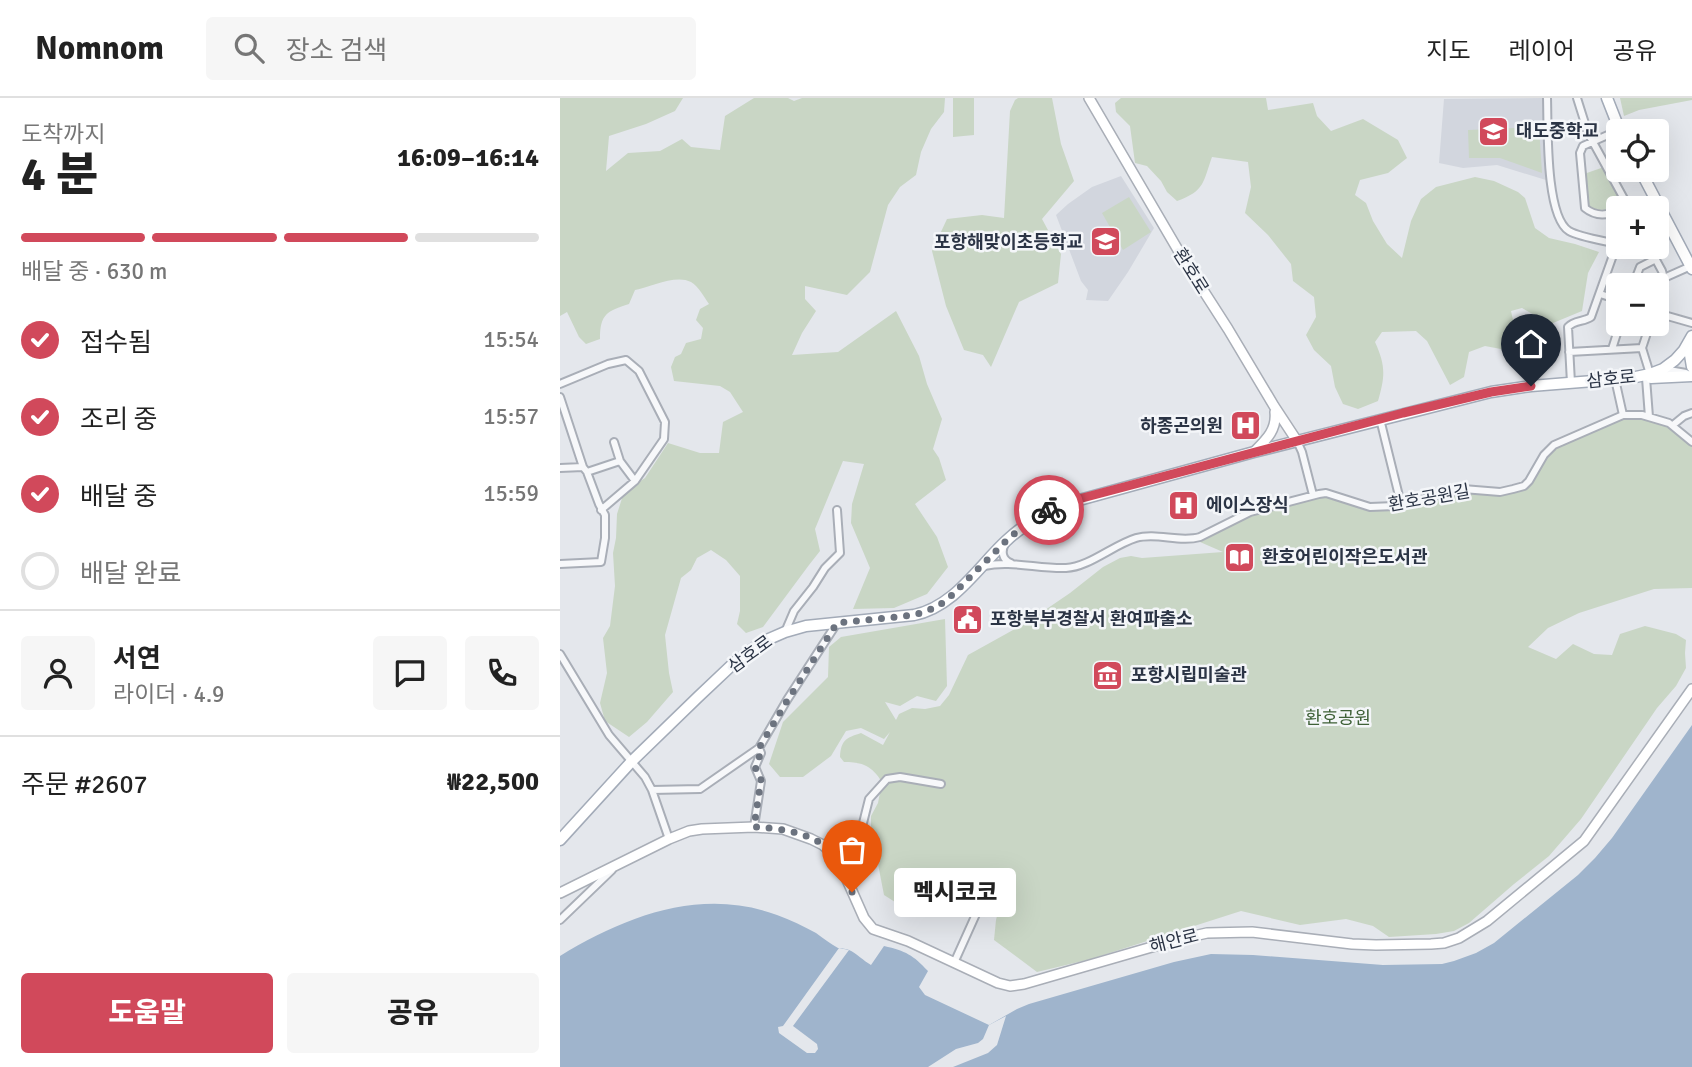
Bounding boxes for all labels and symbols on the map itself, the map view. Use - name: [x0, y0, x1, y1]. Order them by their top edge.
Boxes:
- school or university icon: 대도중학교: [1476, 114, 1510, 148]
- place label: 대도중학교: [1516, 120, 1599, 142]
- school or university icon: 포항해맞이초등학교: [1089, 225, 1123, 259]
- place label: 포항해맞이초등학교: [934, 231, 1083, 253]
- street label: 환호로: [1169, 244, 1213, 298]
- pin: [1501, 314, 1561, 386]
- street label: 삼호로: [1585, 365, 1637, 393]
- hospital icon: 하종곤의원: [1229, 409, 1263, 443]
- place label: 하종곤의원: [1140, 415, 1223, 437]
- courier: [1014, 475, 1084, 545]
- street label: 환호공원길: [1386, 480, 1472, 516]
- hospital icon: 에이스장식: [1166, 488, 1200, 522]
- place label: 에이스장식: [1206, 494, 1289, 516]
- library icon: 환호어린이작은도서관: [1222, 540, 1256, 574]
- place label: 환호어린이작은도서관: [1262, 546, 1428, 568]
- public building icon: 포항북부경찰서 환여파출소: [950, 602, 984, 636]
- place label: 포항북부경찰서 환여파출소: [990, 608, 1193, 630]
- street label: 삼호로: [723, 630, 777, 678]
- museum icon: 포항시립미술관: [1091, 658, 1125, 692]
- place label: 포항시립미술관: [1131, 664, 1247, 686]
- park label: 환호공원: [1305, 707, 1371, 729]
- pin: [822, 820, 882, 892]
- callout: 멕시코코: [894, 868, 1017, 916]
- street label: 해안로: [1147, 924, 1201, 958]

